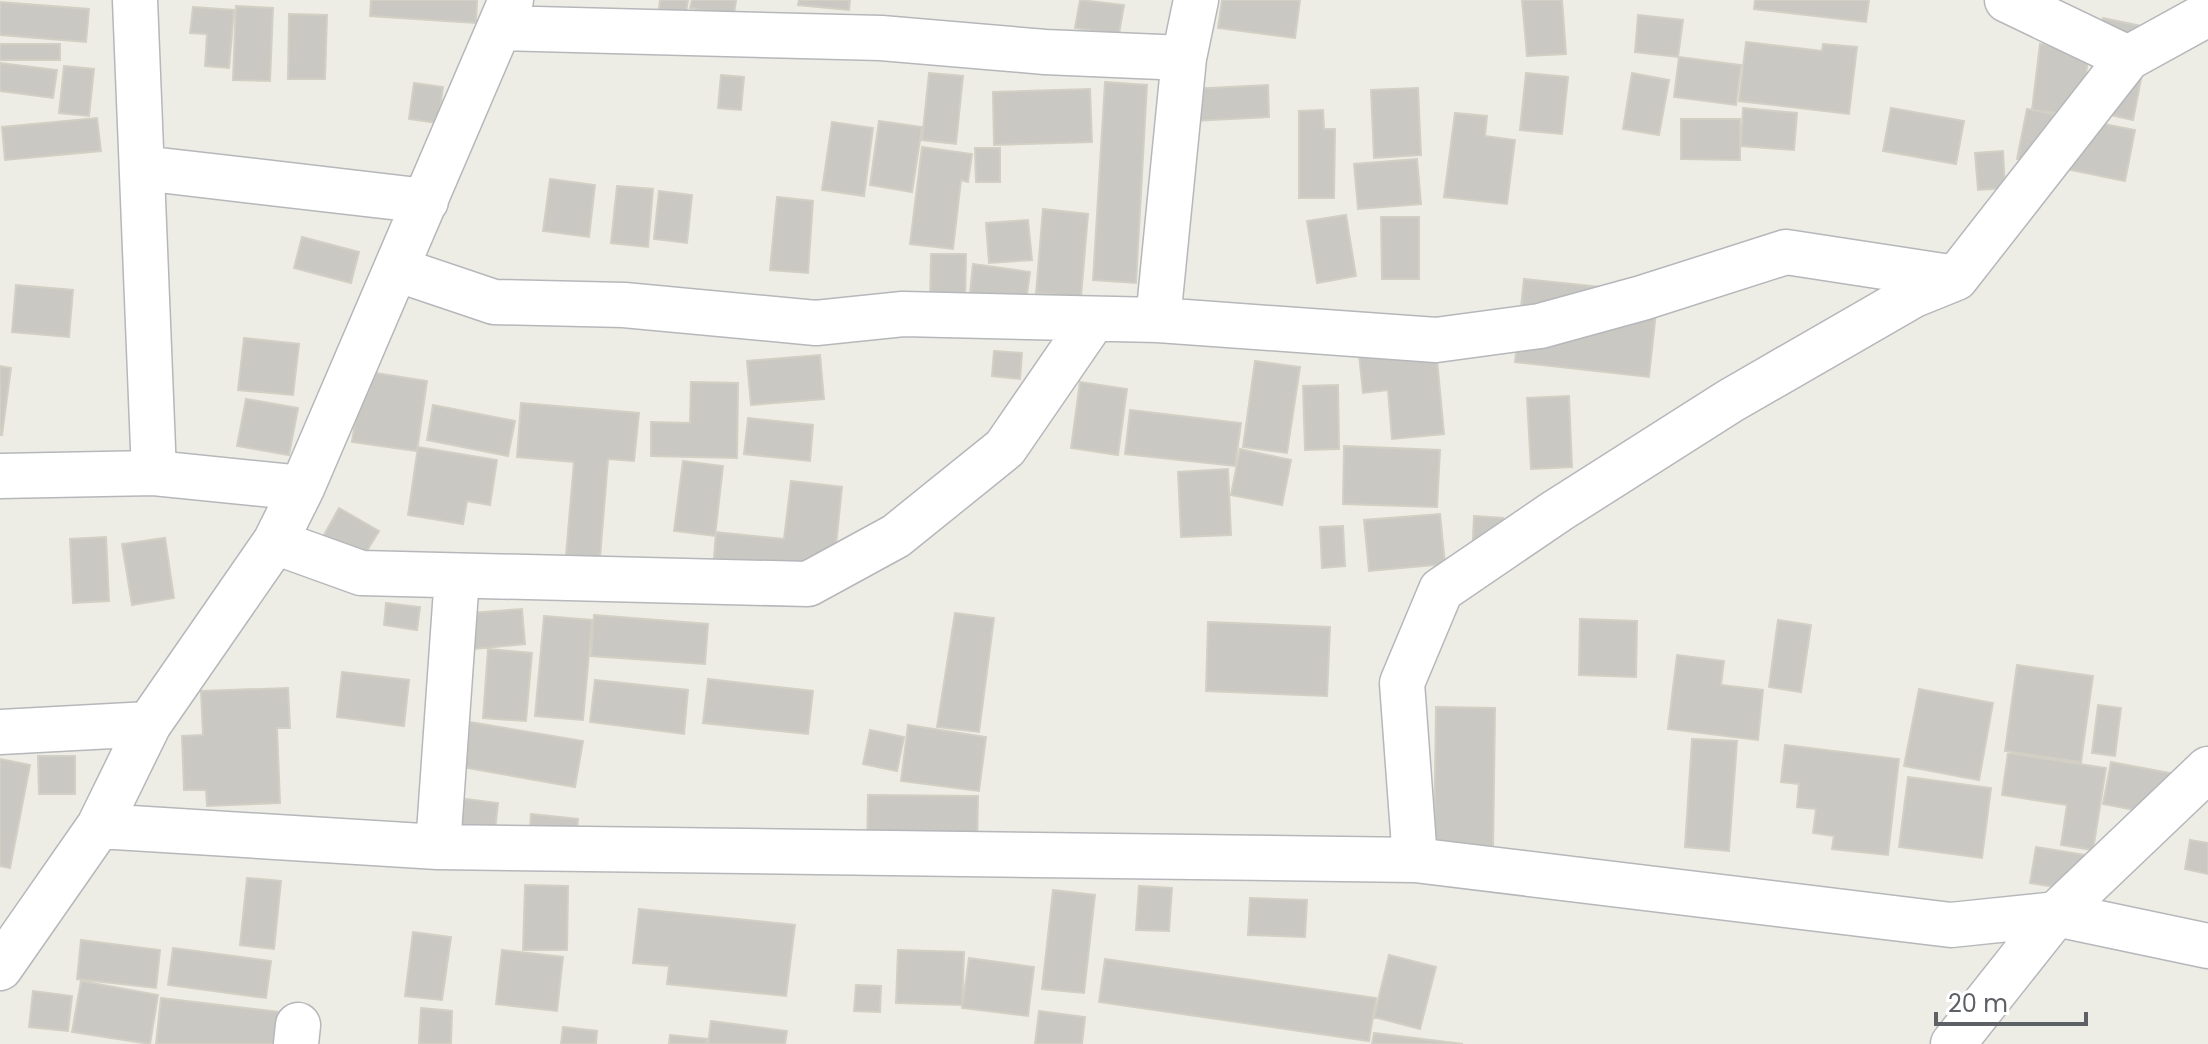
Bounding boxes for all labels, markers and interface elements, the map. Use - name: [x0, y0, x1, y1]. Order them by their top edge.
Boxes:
- scale bar: [1936, 976, 2086, 1026]
- text: 20 m: [1948, 987, 2008, 1020]

